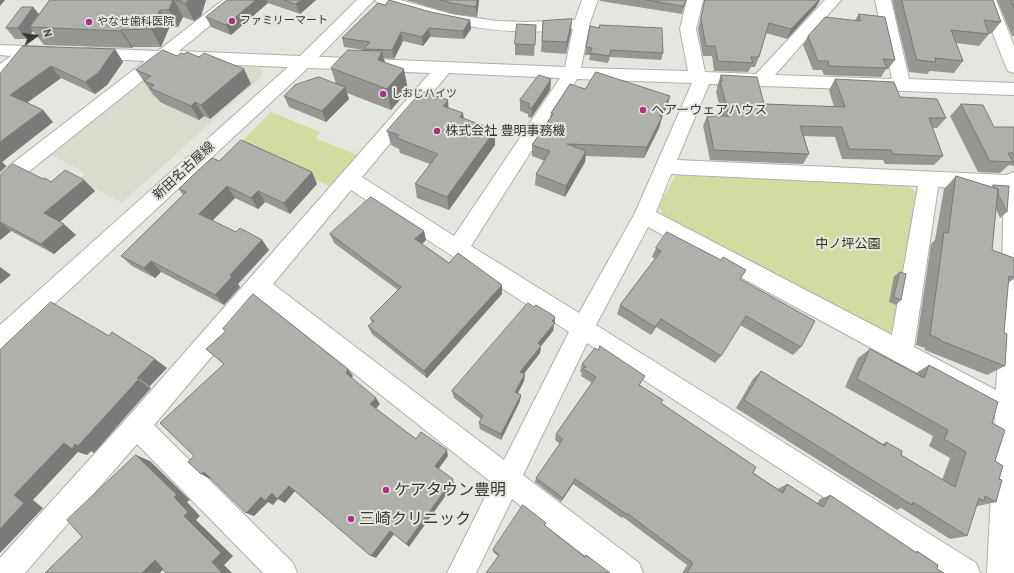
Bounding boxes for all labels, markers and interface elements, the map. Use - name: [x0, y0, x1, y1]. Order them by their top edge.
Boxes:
- place label: ファミリーマート: [240, 14, 328, 28]
- place label: やなせ歯科医院: [97, 15, 174, 29]
- north arrow: [16, 16, 56, 56]
- marker: ファミリーマート: [227, 16, 237, 26]
- marker: やなせ歯科医院: [84, 17, 94, 27]
- text: N: [40, 28, 55, 38]
- place label: しおじハイツ: [391, 87, 457, 101]
- marker: しおじハイツ: [378, 89, 388, 99]
- place label: ヘアーウェアハウス: [651, 102, 767, 118]
- marker: ヘアーウェアハウス: [638, 105, 648, 115]
- place label: 株式会社 豊明事務機: [445, 123, 565, 139]
- marker: 株式会社 豊明事務機: [432, 126, 442, 136]
- street label: 新田名古屋線: [150, 139, 218, 203]
- park label: 中ノ坪公園: [816, 236, 880, 252]
- place label: ケアタウン豊明: [394, 480, 506, 500]
- marker: ケアタウン豊明: [381, 485, 391, 495]
- place label: 三崎クリニック: [359, 509, 471, 529]
- marker: 三崎クリニック: [346, 514, 356, 524]

